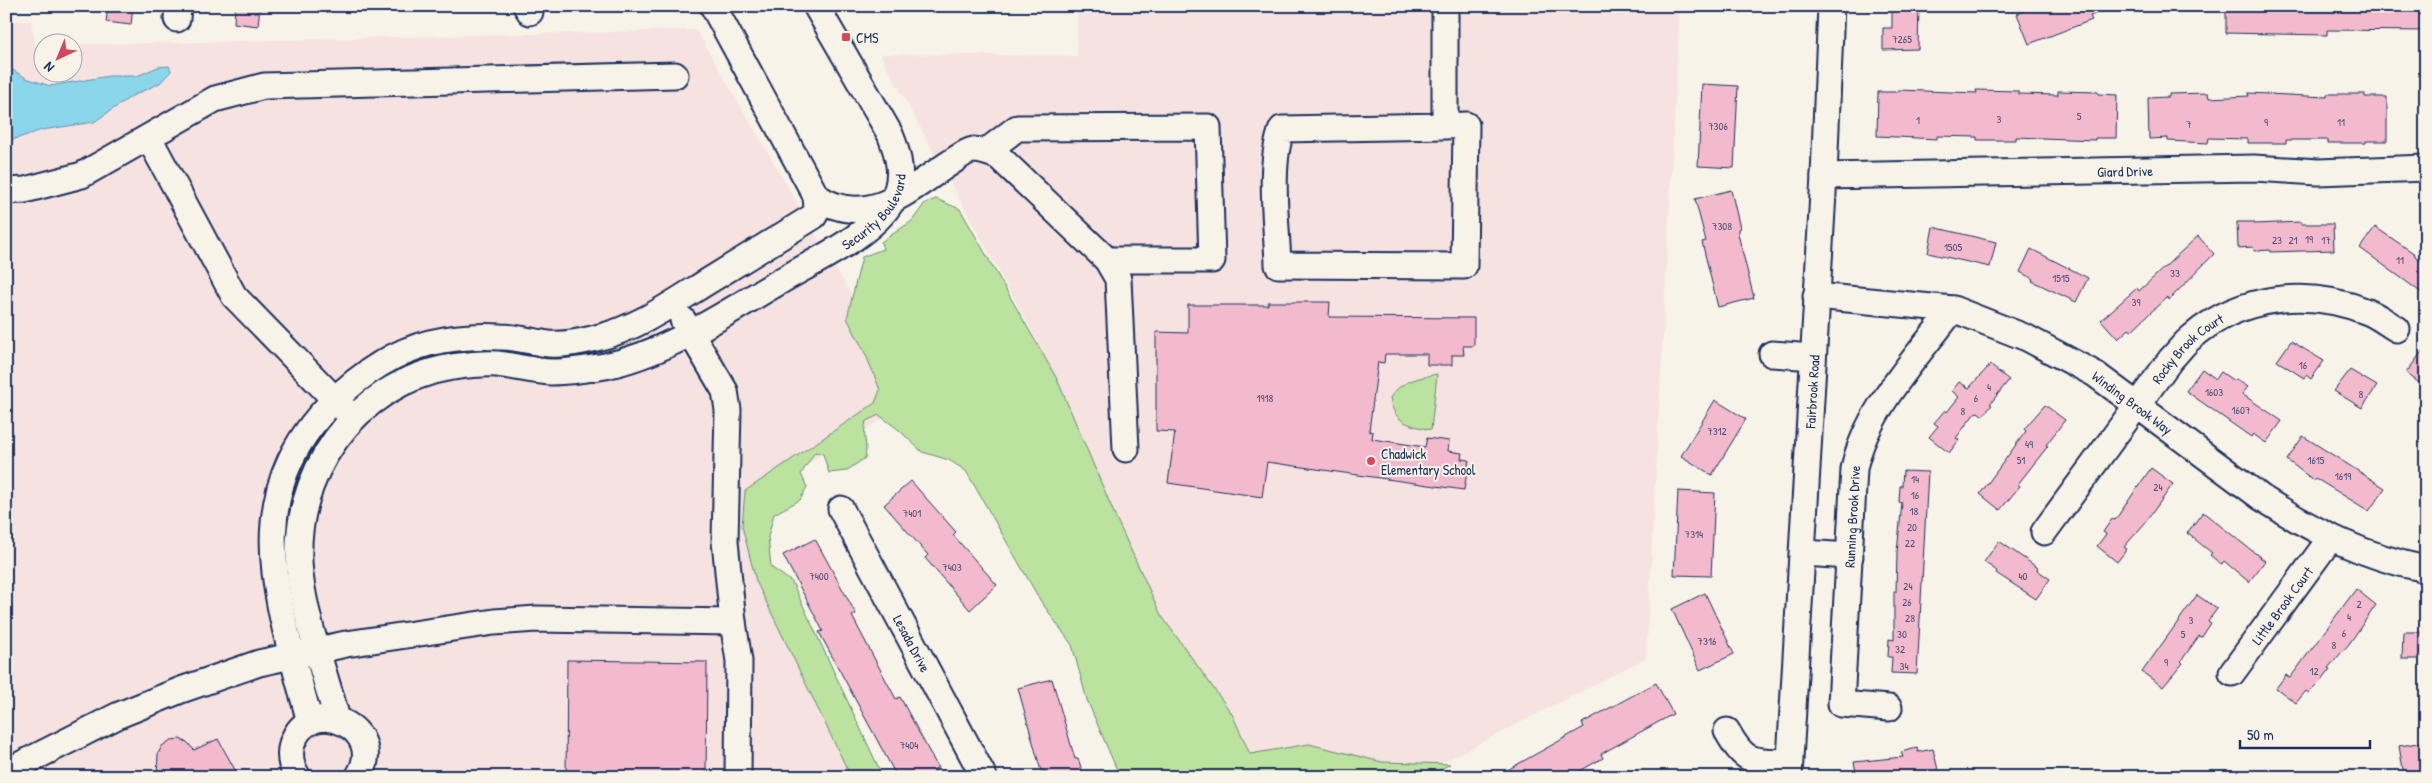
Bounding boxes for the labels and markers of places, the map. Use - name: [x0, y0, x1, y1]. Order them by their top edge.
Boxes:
- place label: CMS: [856, 28, 879, 47]
- marker: CMS: [840, 31, 852, 43]
- place label: Chadwick Elementary School: [1381, 444, 1476, 480]
- marker: Chadwick Elementary School: [1365, 455, 1377, 467]

